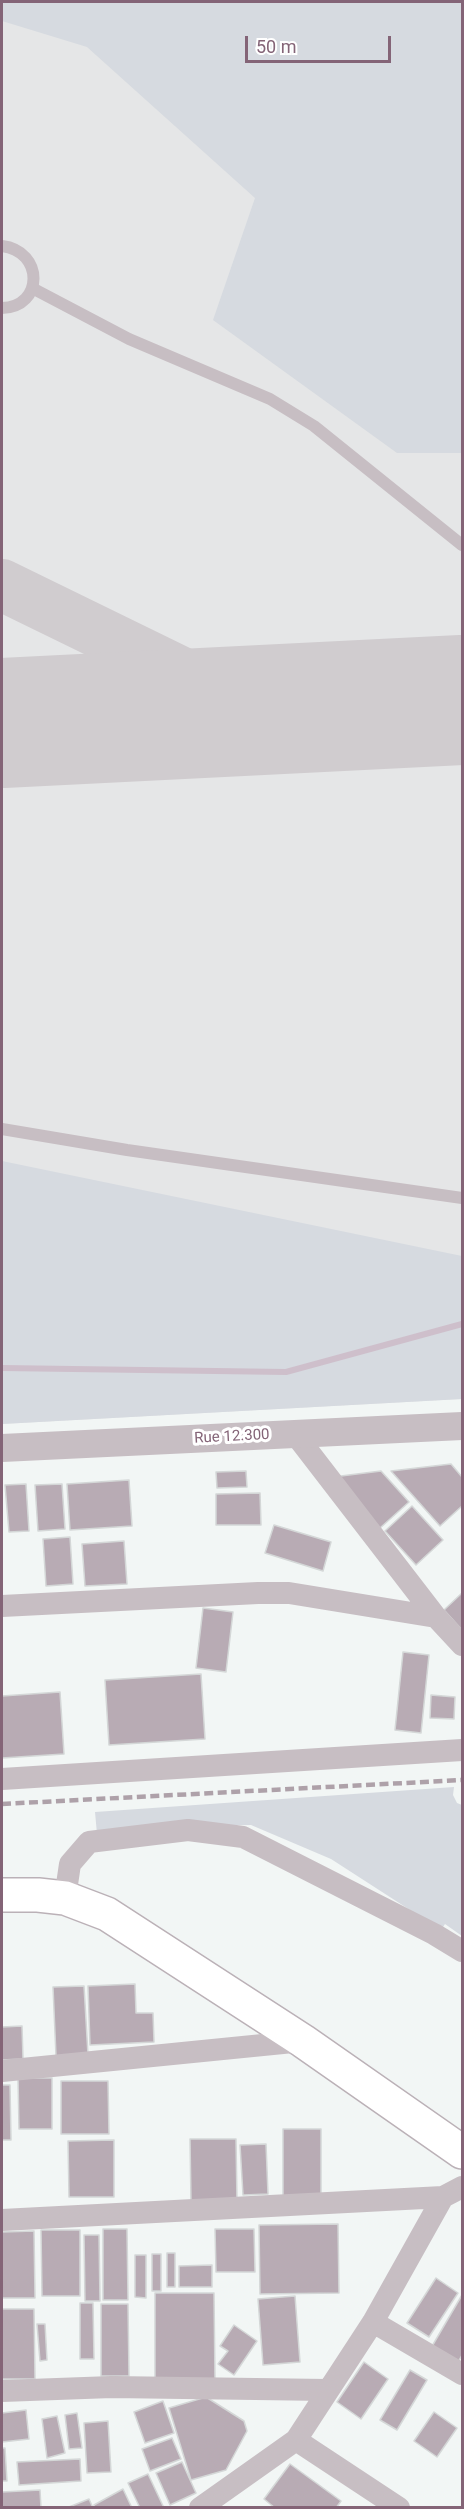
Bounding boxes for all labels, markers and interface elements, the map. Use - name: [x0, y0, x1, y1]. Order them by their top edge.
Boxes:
- scale bar: [248, 24, 394, 62]
- text: 50 m: [256, 36, 296, 57]
- street label: Rue 12.300: [194, 1426, 270, 1448]

